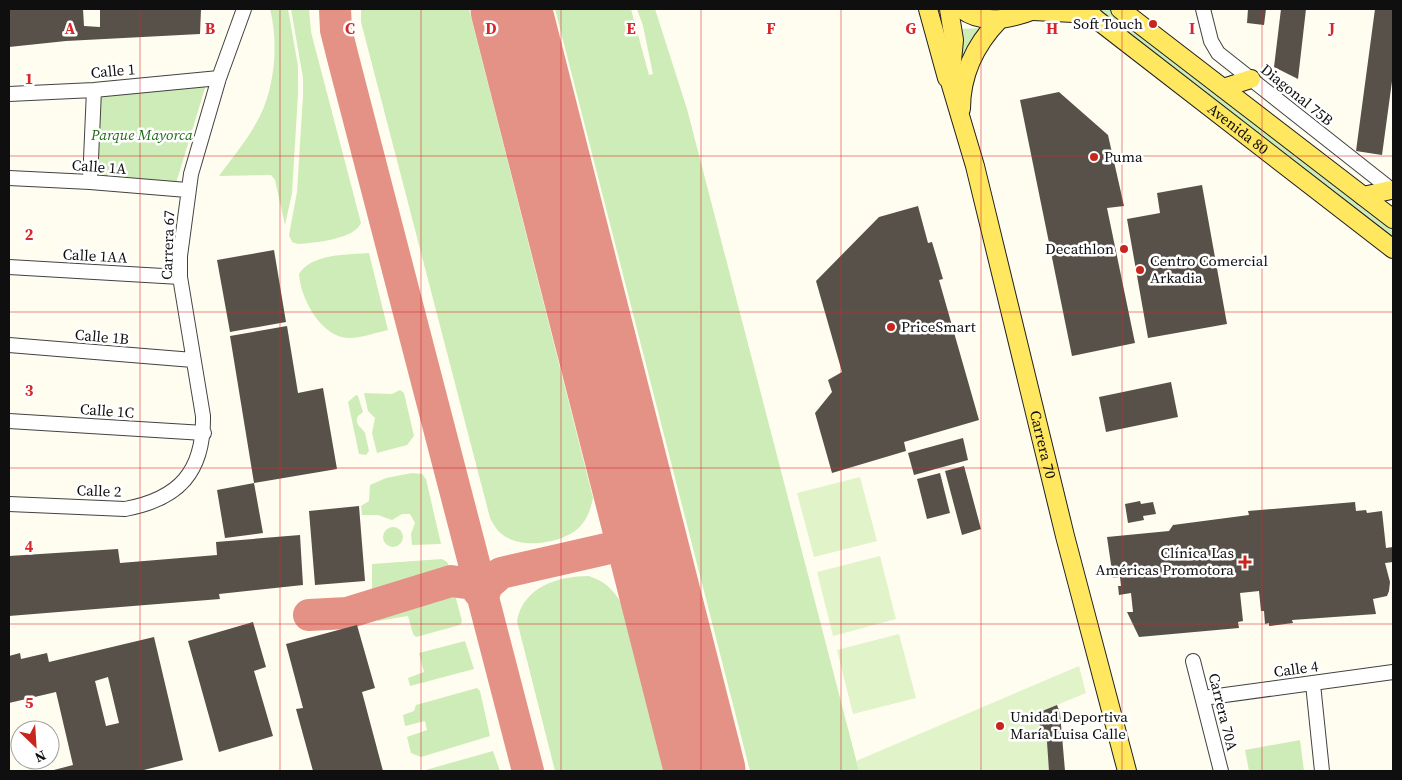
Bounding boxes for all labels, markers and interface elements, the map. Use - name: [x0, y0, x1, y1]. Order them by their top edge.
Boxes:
- place label: Soft Touch: [1073, 13, 1143, 34]
- text: A: [65, 17, 76, 39]
- text: B: [205, 17, 216, 39]
- text: C: [345, 17, 355, 39]
- text: D: [485, 17, 497, 39]
- text: E: [626, 17, 636, 39]
- text: F: [766, 17, 776, 39]
- text: G: [906, 17, 917, 39]
- text: H: [1046, 17, 1058, 39]
- text: I: [1189, 17, 1195, 39]
- text: J: [1328, 17, 1335, 39]
- marker: Soft Touch: [1147, 18, 1159, 30]
- street label: Calle 1: [90, 58, 136, 83]
- street label: Diagonal 75B: [1257, 59, 1338, 130]
- text: 1: [25, 67, 33, 89]
- street label: Avenida 80: [1203, 98, 1273, 159]
- park label: Parque Mayorca: [90, 124, 193, 145]
- place label: Puma: [1104, 146, 1143, 167]
- marker: Puma: [1088, 151, 1100, 163]
- street label: Calle 1A: [71, 154, 127, 179]
- street label: Carrera 67: [156, 210, 179, 280]
- text: 2: [25, 223, 34, 245]
- place label: Decathlon: [1045, 238, 1114, 259]
- street label: Calle 1AA: [62, 243, 128, 268]
- marker: Decathlon: [1118, 243, 1130, 255]
- place label: Centro Comercial Arkadia: [1150, 250, 1268, 288]
- marker: Centro Comercial Arkadia: [1134, 264, 1146, 276]
- place label: PriceSmart: [901, 316, 976, 337]
- marker: PriceSmart: [885, 321, 897, 333]
- street label: Calle 1B: [74, 324, 130, 349]
- text: 3: [25, 379, 34, 401]
- street label: Calle 1C: [79, 398, 135, 423]
- street label: Carrera 70: [1025, 408, 1062, 481]
- street label: Calle 2: [76, 479, 122, 502]
- text: 4: [25, 535, 34, 557]
- place label: Clínica Las Américas Promotora: [1095, 542, 1234, 580]
- marker: Clínica Las Américas Promotora: [1238, 555, 1252, 569]
- street label: Calle 4: [1272, 655, 1320, 682]
- street label: Carrera 70A: [1204, 671, 1243, 753]
- text: 5: [25, 691, 34, 713]
- place label: Unidad Deportiva María Luisa Calle: [1010, 706, 1128, 744]
- north arrow: [10, 720, 60, 770]
- marker: Unidad Deportiva María Luisa Calle: [994, 720, 1006, 732]
- text: N: [32, 746, 49, 768]

